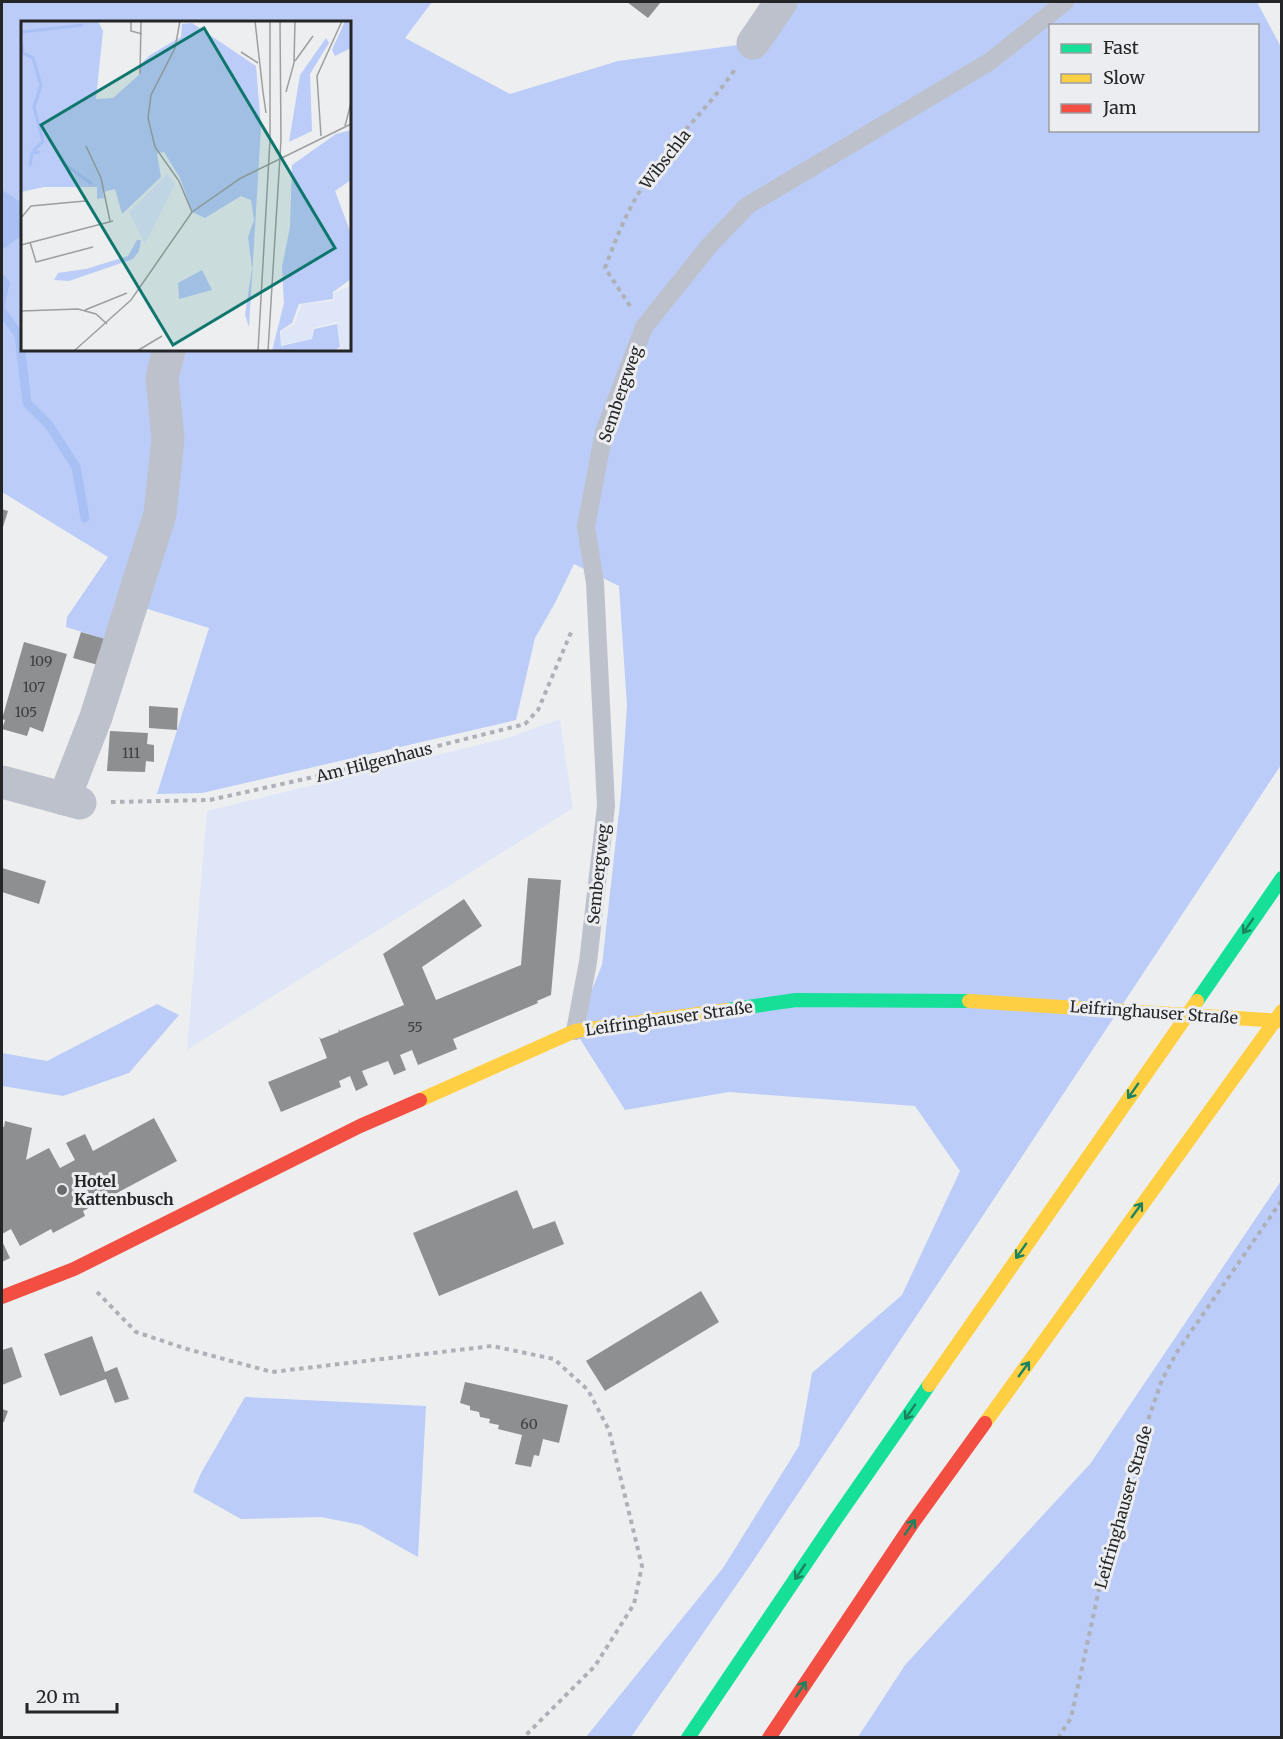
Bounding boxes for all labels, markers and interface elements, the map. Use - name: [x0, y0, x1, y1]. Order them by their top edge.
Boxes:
- inset map: [21, 21, 351, 351]
- legend: [1049, 24, 1259, 132]
- text: Fast: [1103, 36, 1139, 59]
- text: Slow: [1103, 66, 1146, 89]
- text: Jam: [1102, 96, 1137, 119]
- street label: Wibschla: [635, 125, 695, 194]
- street label: Sembergweg: [594, 343, 646, 445]
- house number: 109: [29, 652, 53, 670]
- house number: 107: [23, 678, 45, 696]
- house number: 105: [15, 703, 37, 721]
- street label: Am Hilgenhaus: [313, 738, 434, 786]
- house number: 111: [122, 744, 140, 762]
- street label: Sembergweg: [583, 823, 613, 925]
- one-way arrow: [1242, 917, 1254, 933]
- street label: Leifringhauser Straße: [584, 996, 754, 1040]
- street label: Leifringhauser Straße: [1069, 996, 1239, 1028]
- house number: 55: [407, 1018, 423, 1036]
- one-way arrow: [1127, 1083, 1139, 1099]
- place label: Hotel Kattenbusch: [74, 1171, 174, 1209]
- marker: Hotel Kattenbusch: [55, 1183, 69, 1197]
- one-way arrow: [1131, 1203, 1144, 1219]
- one-way arrow: [1015, 1243, 1027, 1259]
- one-way arrow: [1018, 1361, 1030, 1377]
- one-way arrow: [904, 1403, 916, 1419]
- house number: 60: [520, 1415, 538, 1433]
- street label: Leifringhauser Straße: [1090, 1423, 1156, 1591]
- one-way arrow: [904, 1519, 916, 1536]
- one-way arrow: [794, 1564, 806, 1580]
- scale bar: [27, 1676, 117, 1714]
- one-way arrow: [796, 1681, 808, 1698]
- text: 20 m: [36, 1685, 80, 1708]

